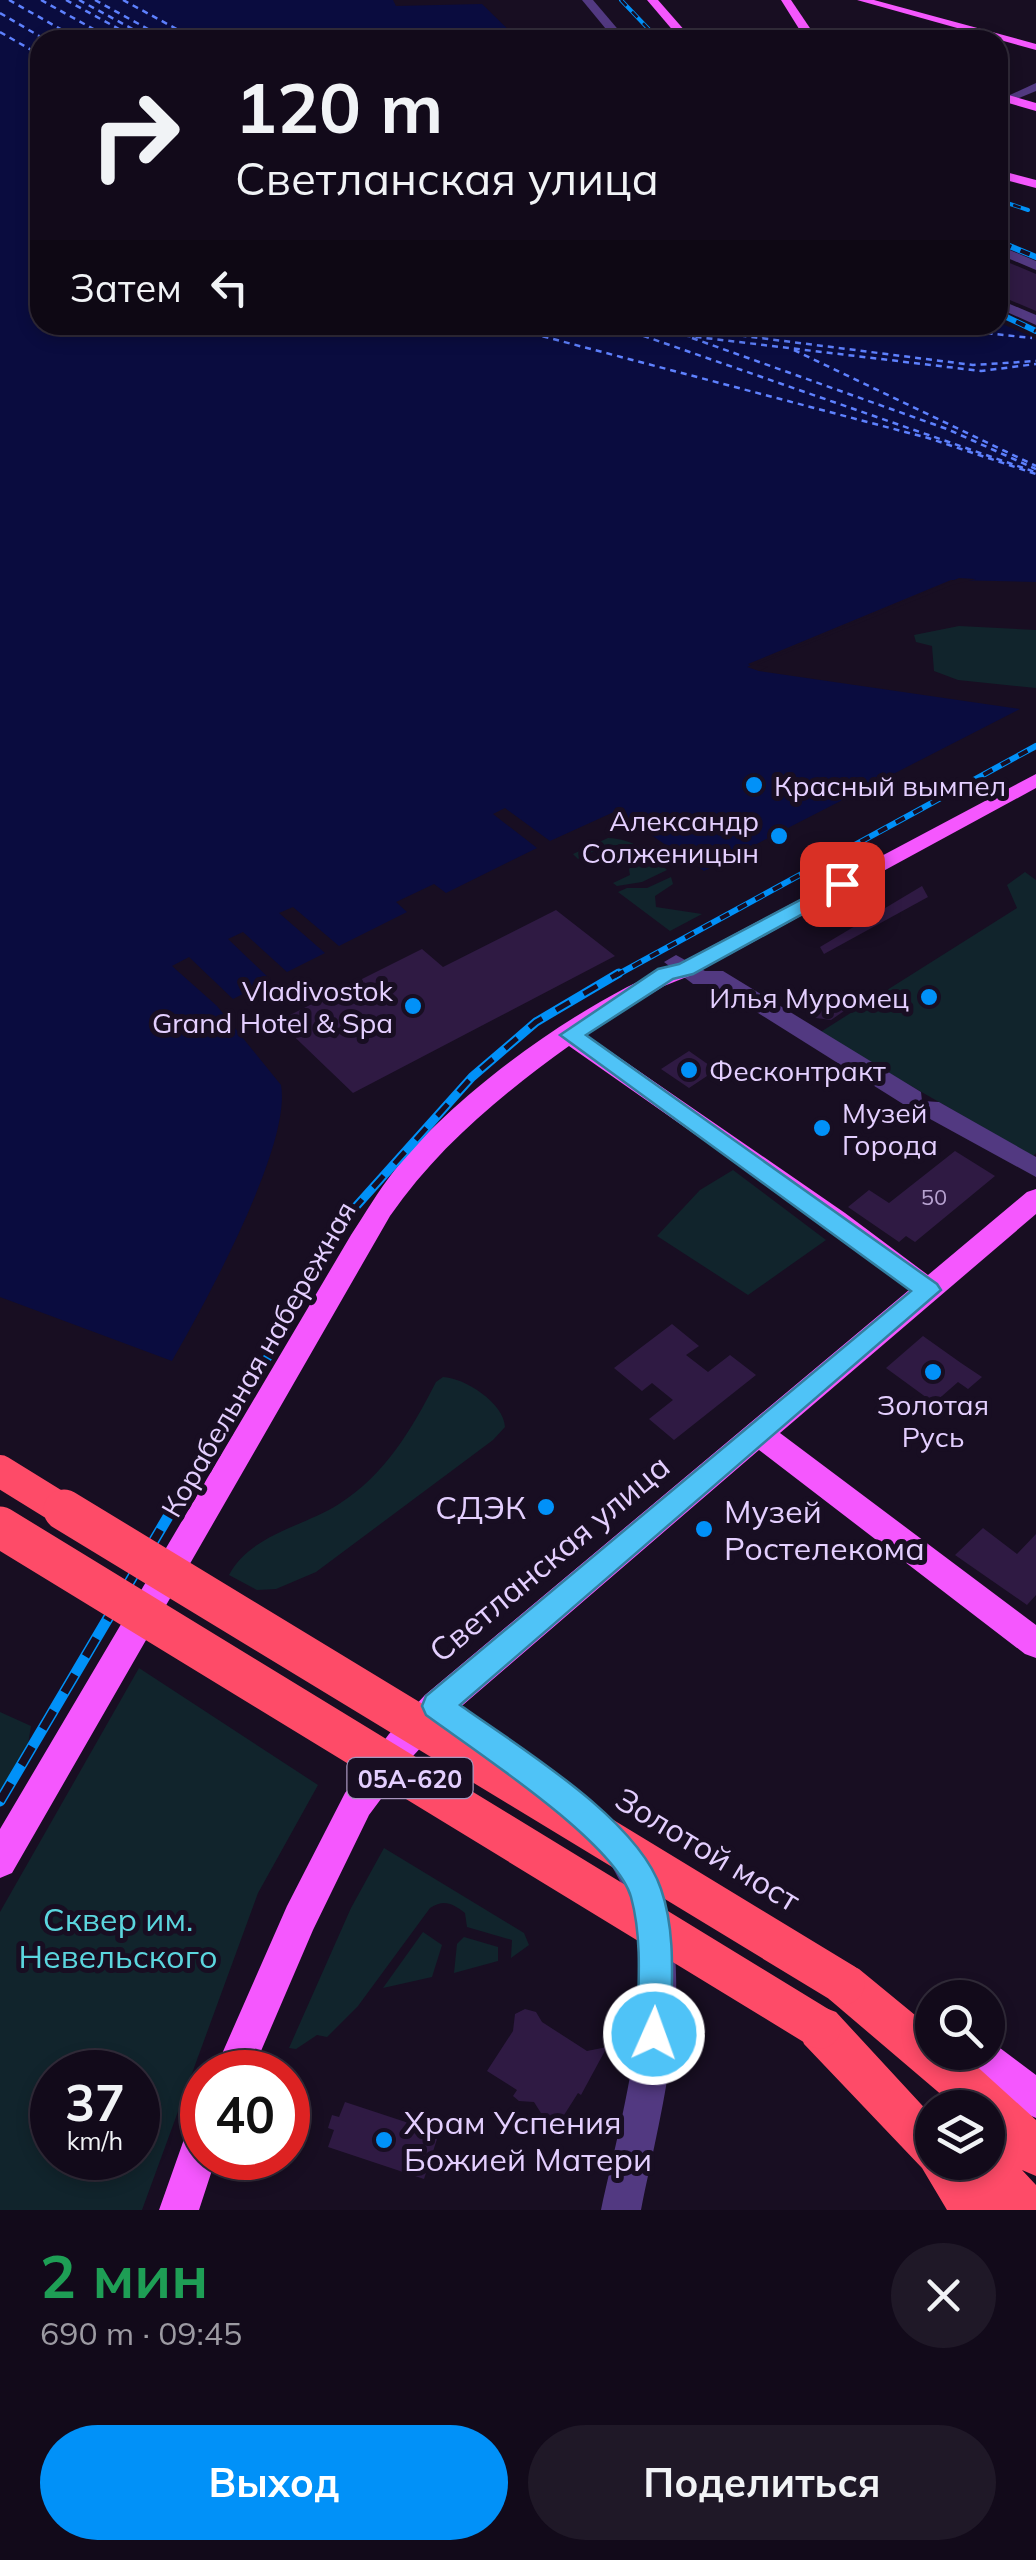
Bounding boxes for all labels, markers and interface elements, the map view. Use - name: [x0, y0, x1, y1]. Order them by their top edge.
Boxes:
- text: 120 m: [235, 63, 443, 151]
- icon: right: [70, 70, 200, 200]
- text: Светланская улица: [235, 150, 659, 206]
- icon: left: [202, 260, 257, 315]
- text: Затем: [70, 264, 182, 312]
- place label: Красный вымпел: [774, 768, 1006, 803]
- marker: Красный вымпел: [743, 774, 765, 796]
- place label: Александр Солженицын: [581, 803, 759, 870]
- marker: Александр Солженицын: [768, 825, 790, 847]
- pin: [800, 842, 885, 927]
- icon: arrive: [815, 857, 870, 912]
- place label: Vladivostok Grand Hotel & Spa: [152, 973, 394, 1040]
- place label: Илья Муромец: [709, 980, 909, 1015]
- marker: Илья Муромец: [918, 986, 940, 1008]
- marker: Vladivostok Grand Hotel & Spa: [402, 995, 424, 1017]
- place label: Фесконтракт: [709, 1053, 886, 1088]
- marker: Фесконтракт: [678, 1059, 700, 1081]
- place label: Музей Города: [842, 1095, 938, 1162]
- marker: Музей Города: [811, 1117, 833, 1139]
- house number: 50: [921, 1183, 947, 1211]
- street label: Корабельная набережная: [153, 1195, 363, 1523]
- marker: Золотая Русь: [922, 1361, 944, 1383]
- place label: Золотая Русь: [877, 1387, 989, 1454]
- street label: Светланская улица: [421, 1446, 677, 1670]
- place label: СДЭК: [435, 1487, 526, 1527]
- place label: Музей Ростелекома: [724, 1491, 925, 1568]
- marker: СДЭК: [535, 1496, 557, 1518]
- marker: Музей Ростелекома: [693, 1518, 715, 1540]
- road number: 05А-620: [348, 1758, 472, 1798]
- street label: Золотой мост: [609, 1778, 808, 1920]
- park label: Сквер им. Невельского: [19, 1899, 217, 1976]
- map controls: [915, 1980, 1005, 2180]
- button: search: [915, 1980, 1005, 2070]
- position arrow: [602, 1982, 706, 2086]
- speed limit sign: 40: [180, 2050, 310, 2180]
- text: 37: [65, 2071, 125, 2134]
- button: layers: [915, 2090, 1005, 2180]
- place label: Храм Успения Божией Матери: [404, 2102, 652, 2179]
- text: km/h: [67, 2125, 123, 2156]
- marker: Храм Успения Божией Матери: [373, 2129, 395, 2151]
- text: 2 мин: [40, 2238, 208, 2313]
- button: close: [891, 2243, 996, 2348]
- text: 690 m · 09:45: [40, 2313, 242, 2353]
- button: Выход: [40, 2425, 508, 2540]
- button: Поделиться: [528, 2425, 996, 2540]

